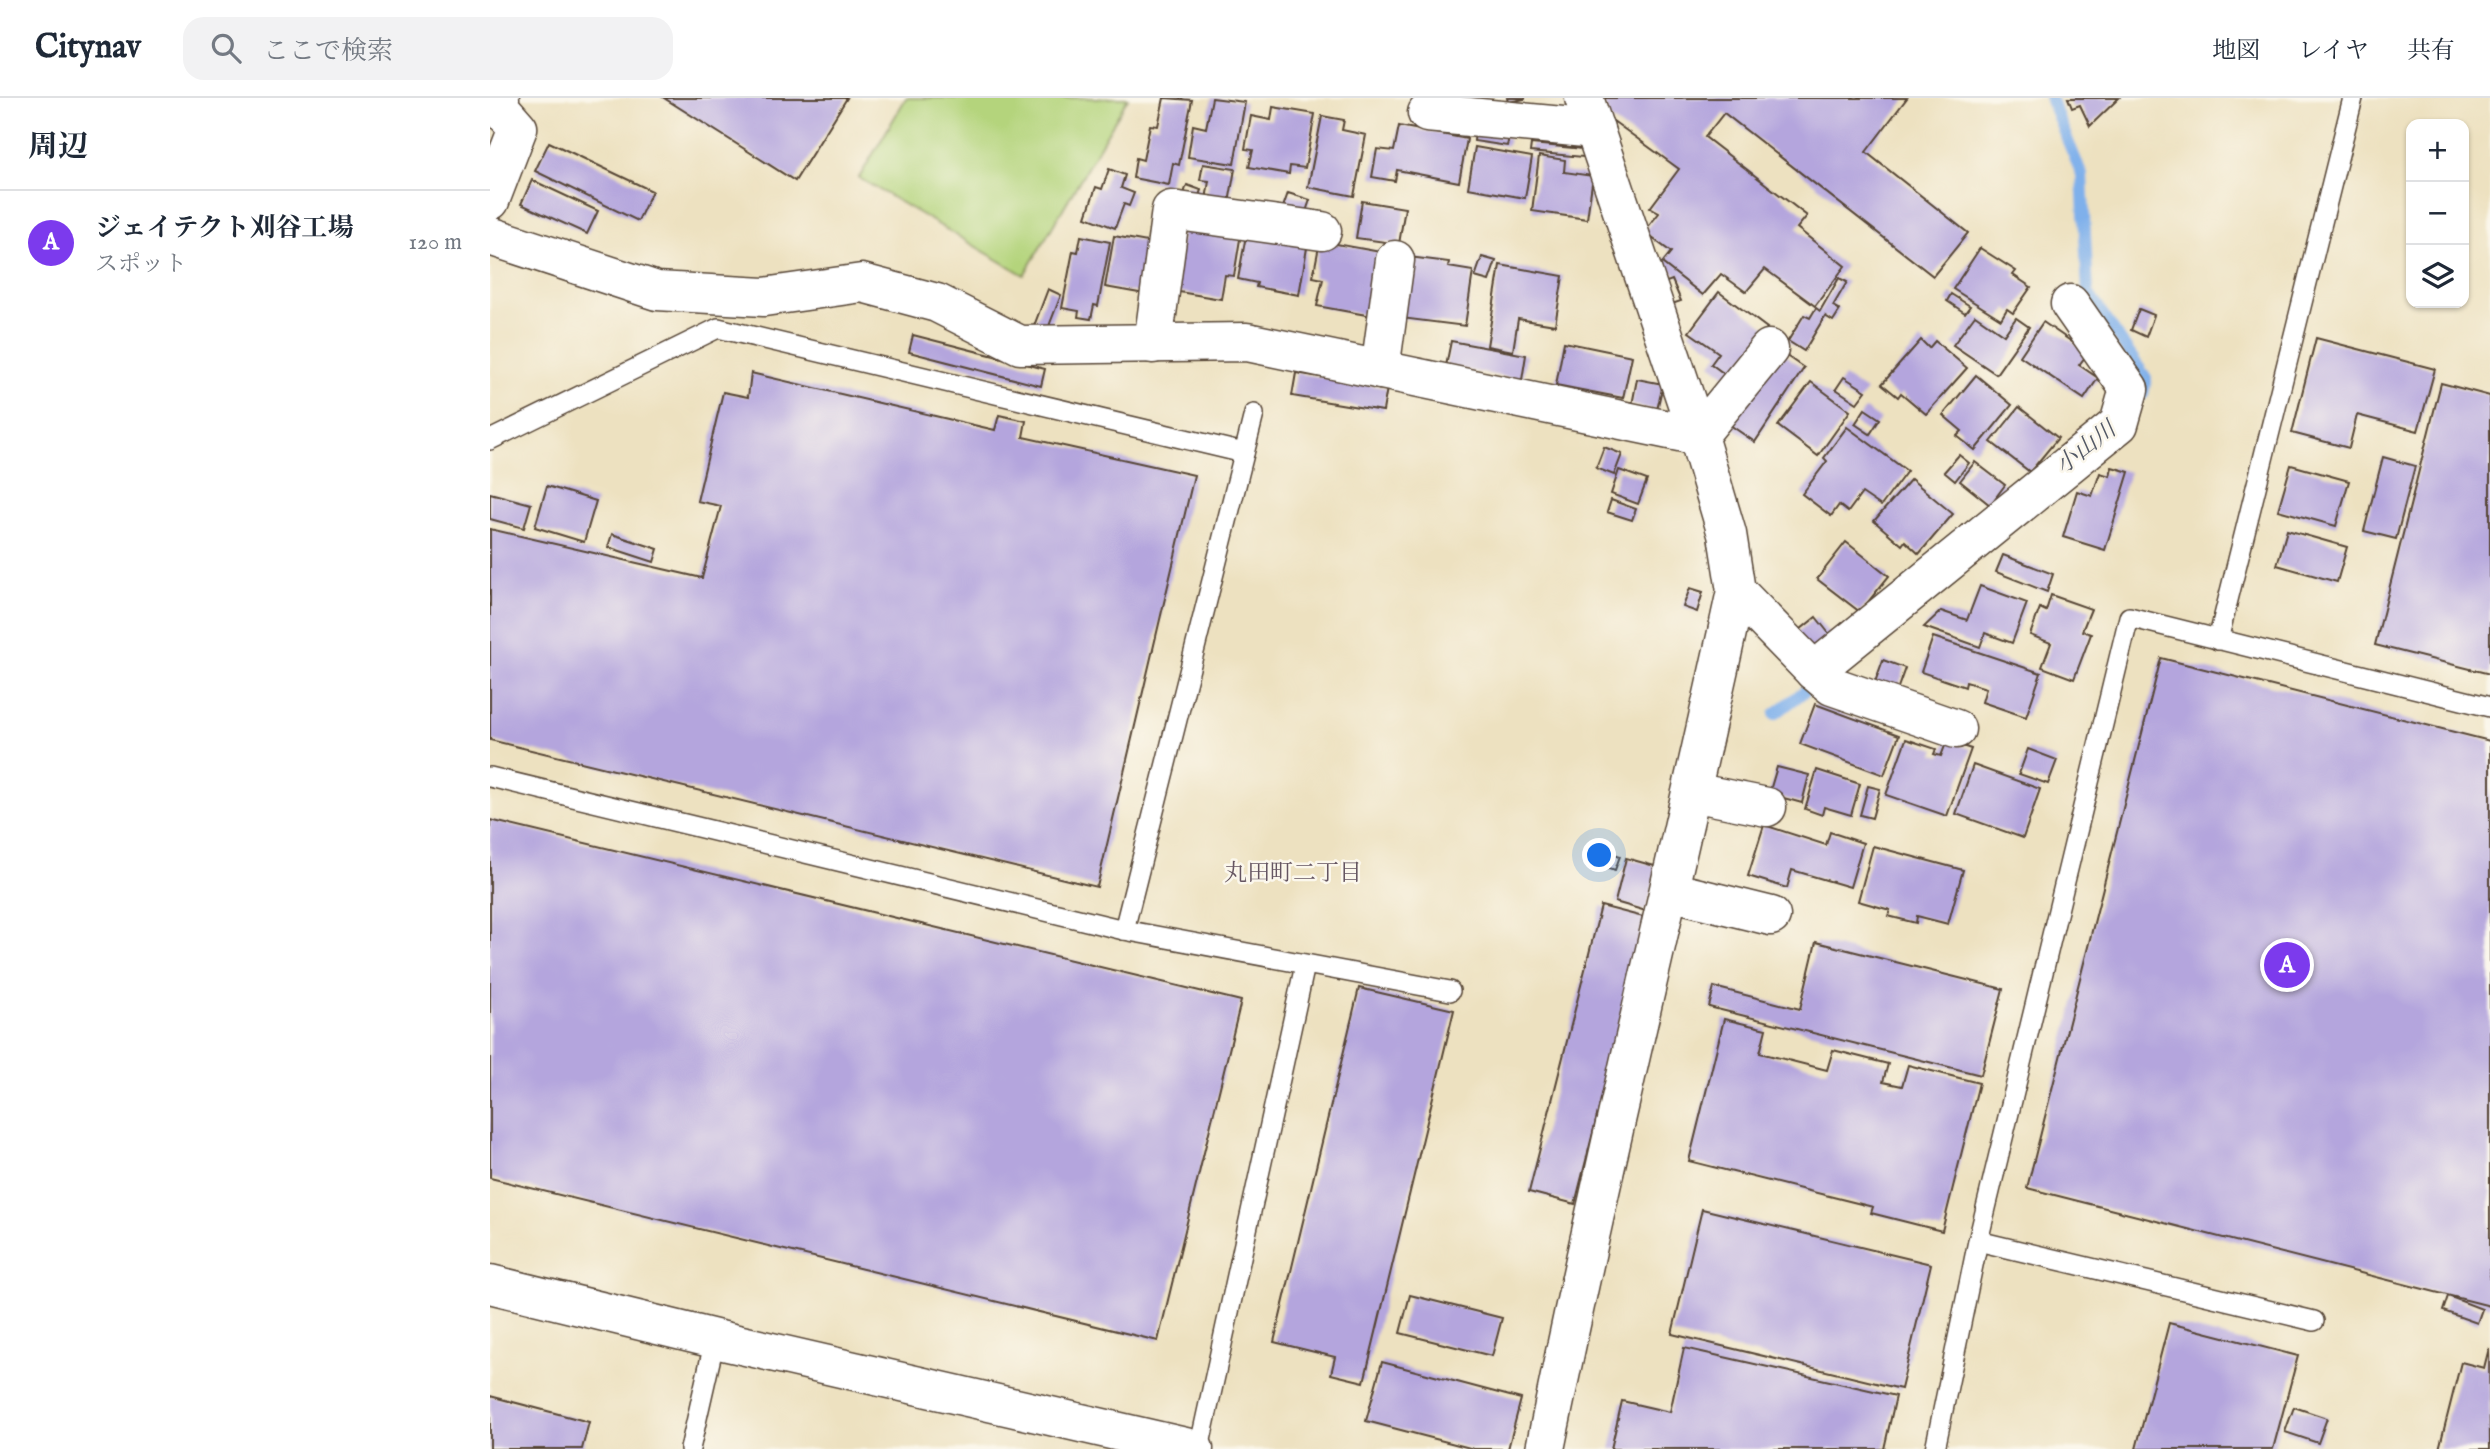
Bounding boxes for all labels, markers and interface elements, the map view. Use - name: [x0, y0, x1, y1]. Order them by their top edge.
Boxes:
- search box: [183, 17, 673, 80]
- text: Citynav: [35, 27, 141, 69]
- icon: search: [207, 29, 245, 67]
- text: ここで検索: [263, 35, 393, 68]
- text: 地図: [2212, 36, 2260, 67]
- text: レイヤ: [2298, 36, 2369, 67]
- text: 共有: [2407, 36, 2455, 67]
- map controls: [2406, 119, 2469, 308]
- button: +: [2406, 119, 2469, 182]
- text: 周辺: [28, 129, 88, 167]
- button: −: [2406, 182, 2469, 245]
- text: ジェイテクト刈谷工場: [95, 212, 353, 245]
- text: A: [43, 228, 59, 257]
- text: 120 m: [409, 228, 462, 257]
- button: layers: [2406, 245, 2469, 308]
- text: スポット: [95, 250, 187, 279]
- water label: 小山川: [2050, 414, 2124, 481]
- your location: [1582, 838, 1616, 872]
- district label: 丸田町二丁目: [1224, 859, 1362, 888]
- pin: A: [2264, 939, 2310, 991]

